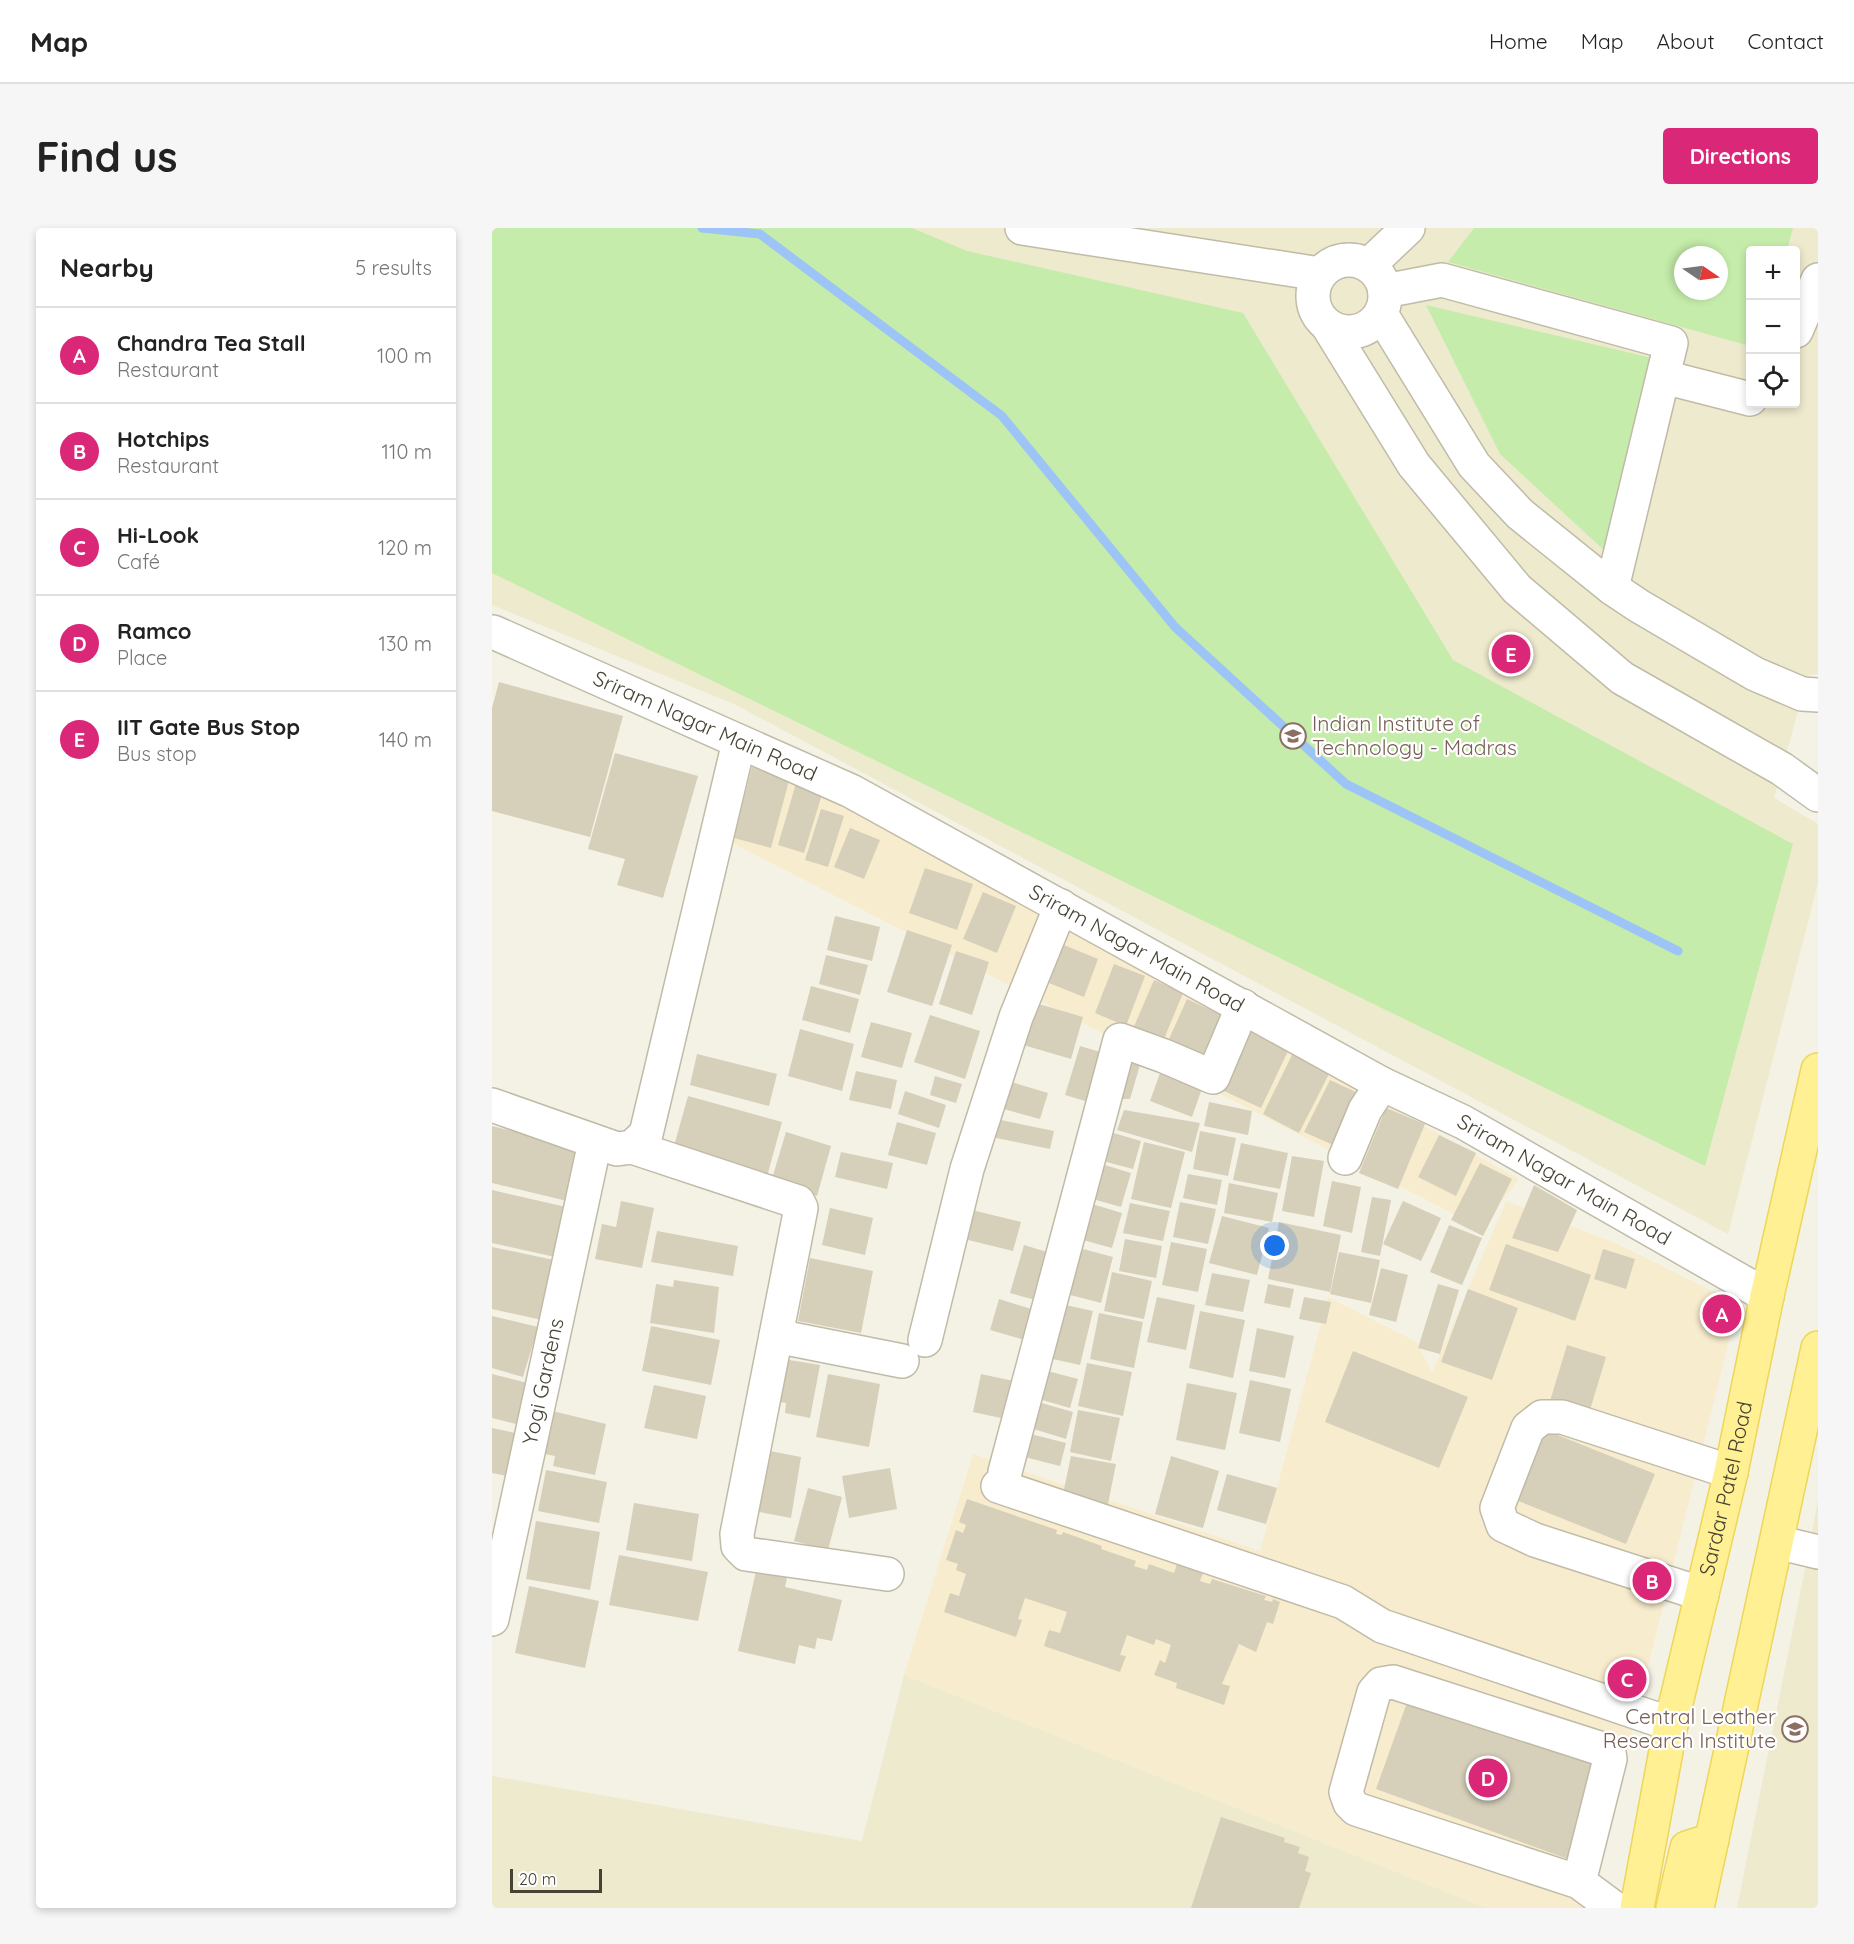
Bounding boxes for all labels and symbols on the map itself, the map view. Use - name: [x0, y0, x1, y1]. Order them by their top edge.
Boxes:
- north arrow: [1674, 246, 1728, 300]
- pin: E: [1492, 632, 1530, 676]
- street label: Sriram Nagar Main Road: [590, 664, 821, 786]
- place label: Indian Institute of Technology - Madras: [1312, 710, 1517, 760]
- school or university icon: Indian Institute of Technology - Madras: [1278, 721, 1308, 751]
- street label: Sriram Nagar Main Road: [1025, 878, 1249, 1018]
- street label: Sriram Nagar Main Road: [1453, 1108, 1676, 1250]
- your location: [1260, 1231, 1289, 1260]
- pin: A: [1702, 1292, 1742, 1336]
- street label: Yogi Gardens: [516, 1316, 569, 1447]
- street label: Sardar Patel Road: [1693, 1399, 1757, 1578]
- pin: B: [1632, 1558, 1672, 1604]
- pin: C: [1608, 1656, 1646, 1702]
- place label: Central Leather Research Institute: [1603, 1703, 1776, 1753]
- school or university icon: Central Leather Research Institute: [1780, 1714, 1810, 1744]
- pin: D: [1468, 1756, 1508, 1800]
- scale bar: [510, 1866, 602, 1894]

